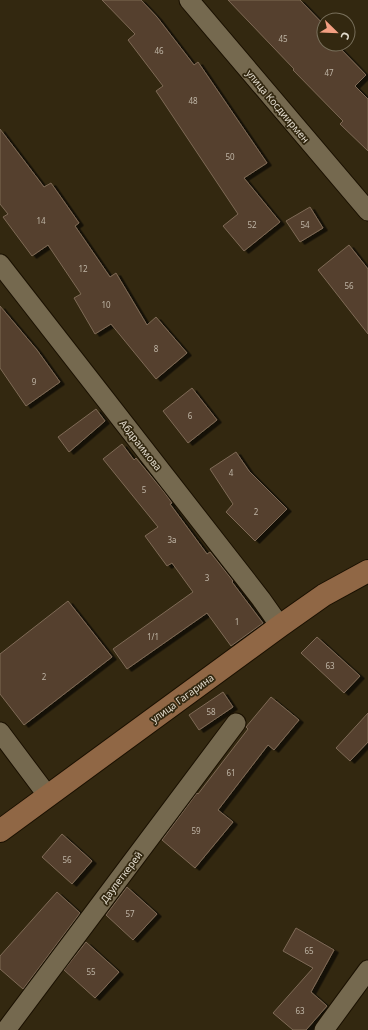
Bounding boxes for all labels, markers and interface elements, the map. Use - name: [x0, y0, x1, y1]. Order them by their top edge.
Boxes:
- north arrow: [316, 12, 356, 52]
- text: С: [337, 30, 354, 42]
- house number: 45: [278, 33, 288, 44]
- house number: 46: [154, 45, 164, 56]
- street label: улица Косдиирмен: [243, 66, 313, 146]
- house number: 47: [324, 67, 334, 78]
- house number: 48: [188, 95, 198, 106]
- house number: 50: [225, 151, 235, 162]
- house number: 14: [36, 215, 46, 226]
- house number: 52: [247, 219, 257, 230]
- house number: 54: [300, 219, 310, 230]
- house number: 12: [78, 263, 88, 274]
- house number: 56: [344, 280, 354, 291]
- house number: 10: [101, 299, 111, 310]
- house number: 8: [154, 343, 159, 354]
- house number: 9: [32, 376, 37, 387]
- house number: 6: [188, 410, 193, 421]
- street label: Абдраимова: [117, 417, 165, 473]
- house number: 4: [229, 467, 234, 478]
- house number: 5: [142, 484, 147, 495]
- house number: 2: [254, 506, 259, 517]
- house number: 3а: [167, 534, 177, 545]
- house number: 3: [205, 572, 210, 583]
- house number: 1: [235, 616, 239, 627]
- house number: 1/1: [147, 631, 159, 642]
- house number: 63: [325, 660, 335, 671]
- street label: улица Гагарина: [147, 670, 217, 726]
- house number: 2: [42, 671, 47, 682]
- house number: 58: [206, 706, 216, 717]
- house number: 61: [226, 767, 236, 778]
- house number: 59: [191, 825, 201, 836]
- street label: Даулеткерей: [97, 848, 145, 906]
- house number: 56: [62, 854, 72, 865]
- house number: 57: [125, 908, 135, 919]
- house number: 65: [304, 945, 314, 956]
- house number: 55: [86, 966, 96, 977]
- house number: 63: [295, 1005, 305, 1016]

